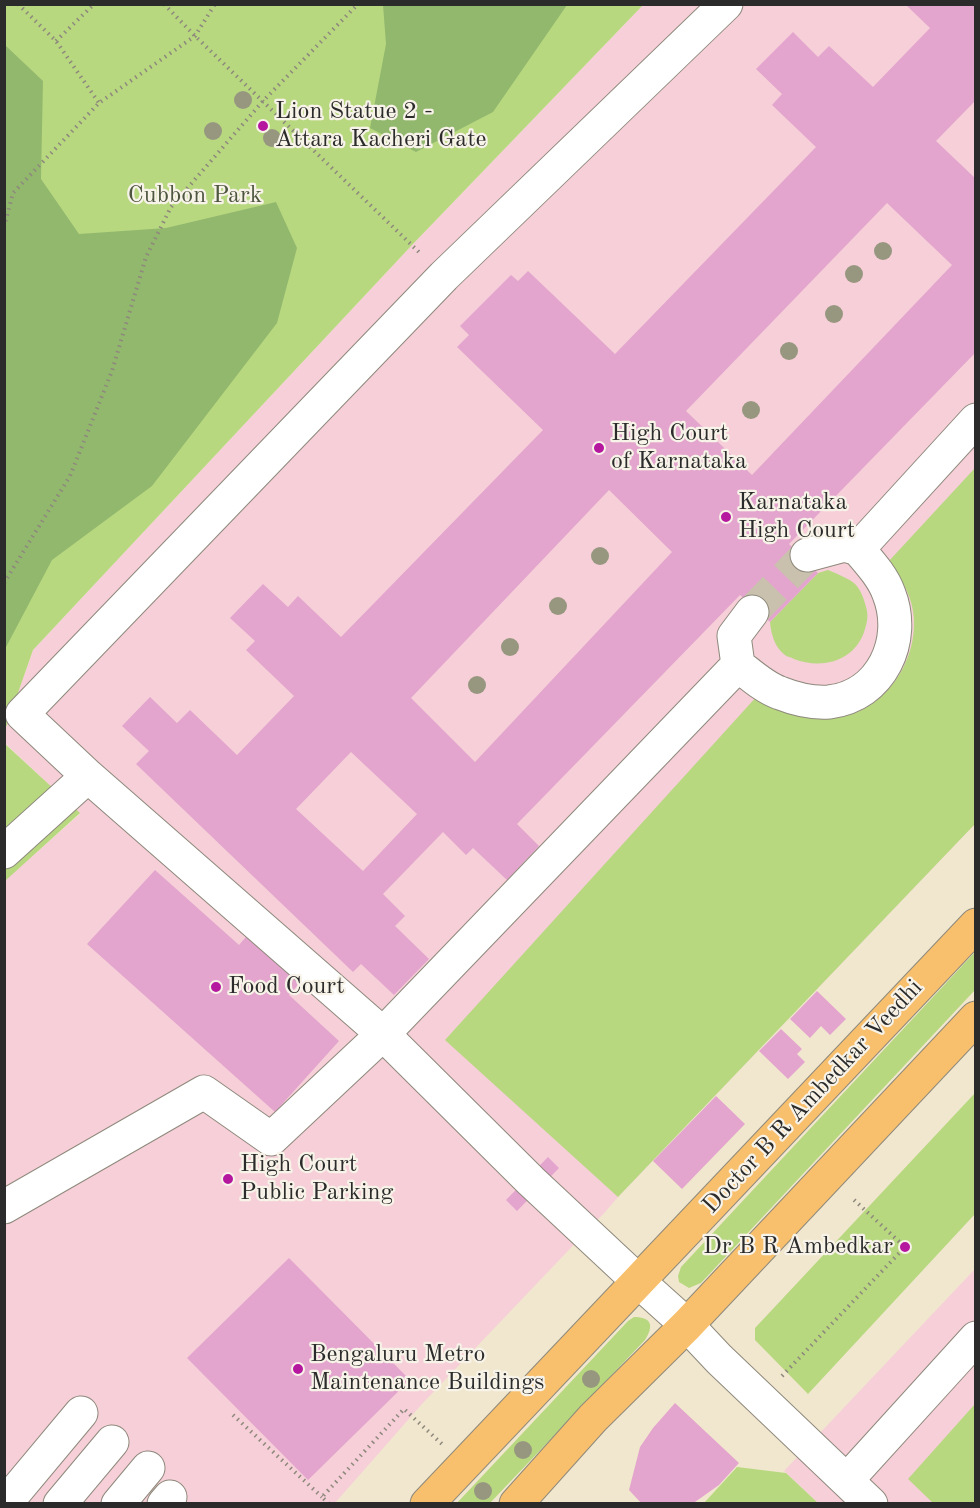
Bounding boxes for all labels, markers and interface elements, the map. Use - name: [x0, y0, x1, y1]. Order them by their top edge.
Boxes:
- place label: Lion Statue 2 - Attara Kacheri Gate: [275, 98, 487, 154]
- marker: Lion Statue 2 - Attara Kacheri Gate: [256, 119, 270, 133]
- park label: Cubbon Park: [128, 182, 262, 210]
- place label: High Court of Karnataka: [611, 420, 747, 476]
- marker: High Court of Karnataka: [592, 441, 606, 455]
- place label: Karnataka High Court: [738, 489, 855, 545]
- marker: Karnataka High Court: [719, 510, 733, 524]
- place label: Food Court: [228, 973, 345, 1001]
- street label: Doctor B R Ambedkar Veedhi: [697, 974, 929, 1220]
- marker: Food Court: [209, 980, 223, 994]
- place label: High Court Public Parking: [240, 1151, 393, 1207]
- marker: High Court Public Parking: [221, 1172, 235, 1186]
- place label: Dr B R Ambedkar: [703, 1233, 893, 1261]
- marker: Dr B R Ambedkar: [898, 1240, 912, 1254]
- place label: Bengaluru Metro Maintenance Buildings: [310, 1341, 545, 1397]
- marker: Bengaluru Metro Maintenance Buildings: [291, 1362, 305, 1376]

